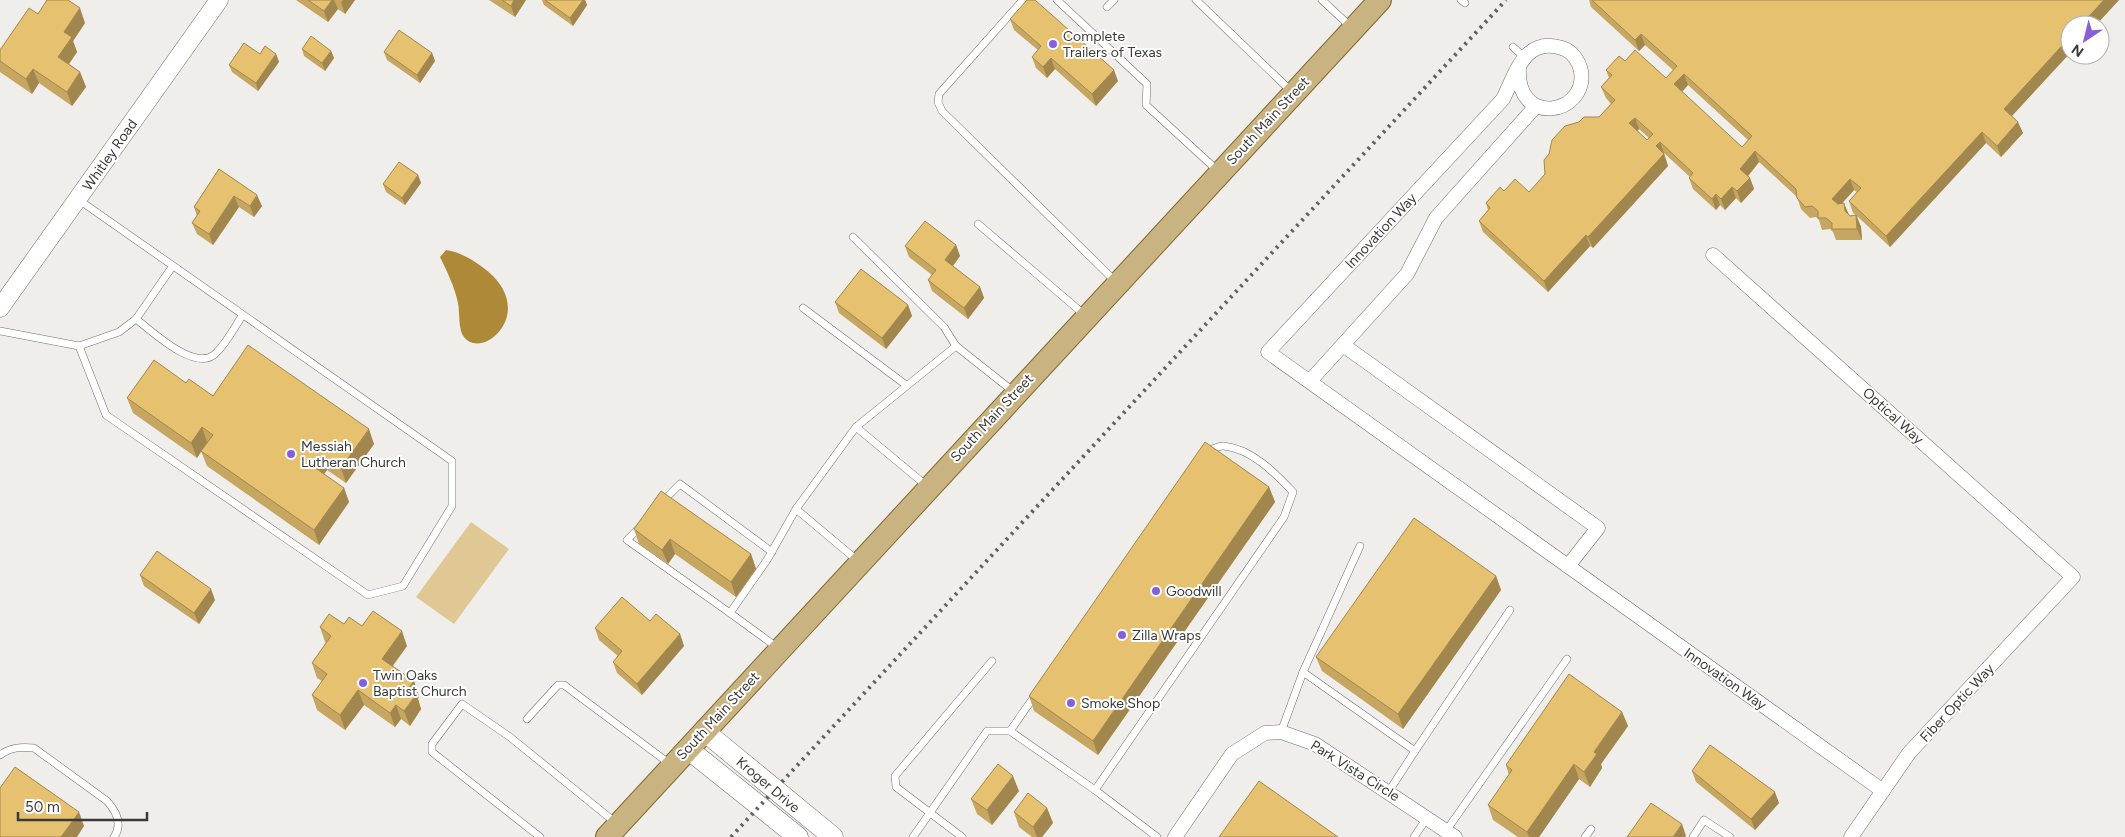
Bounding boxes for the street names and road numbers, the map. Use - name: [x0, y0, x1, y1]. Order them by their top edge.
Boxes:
- street label: South Main Street: [1223, 74, 1313, 168]
- street label: Whitley Road: [79, 116, 141, 194]
- street label: Innovation Way: [1342, 189, 1421, 272]
- street label: South Main Street: [947, 371, 1037, 465]
- street label: Optical Way: [1859, 384, 1927, 448]
- street label: Innovation Way: [1680, 644, 1770, 714]
- street label: Fiber Optic Way: [1916, 660, 1998, 746]
- street label: South Main Street: [673, 669, 763, 763]
- street label: Park Vista Circle: [1307, 737, 1403, 805]
- street label: Kroger Drive: [733, 753, 804, 817]

